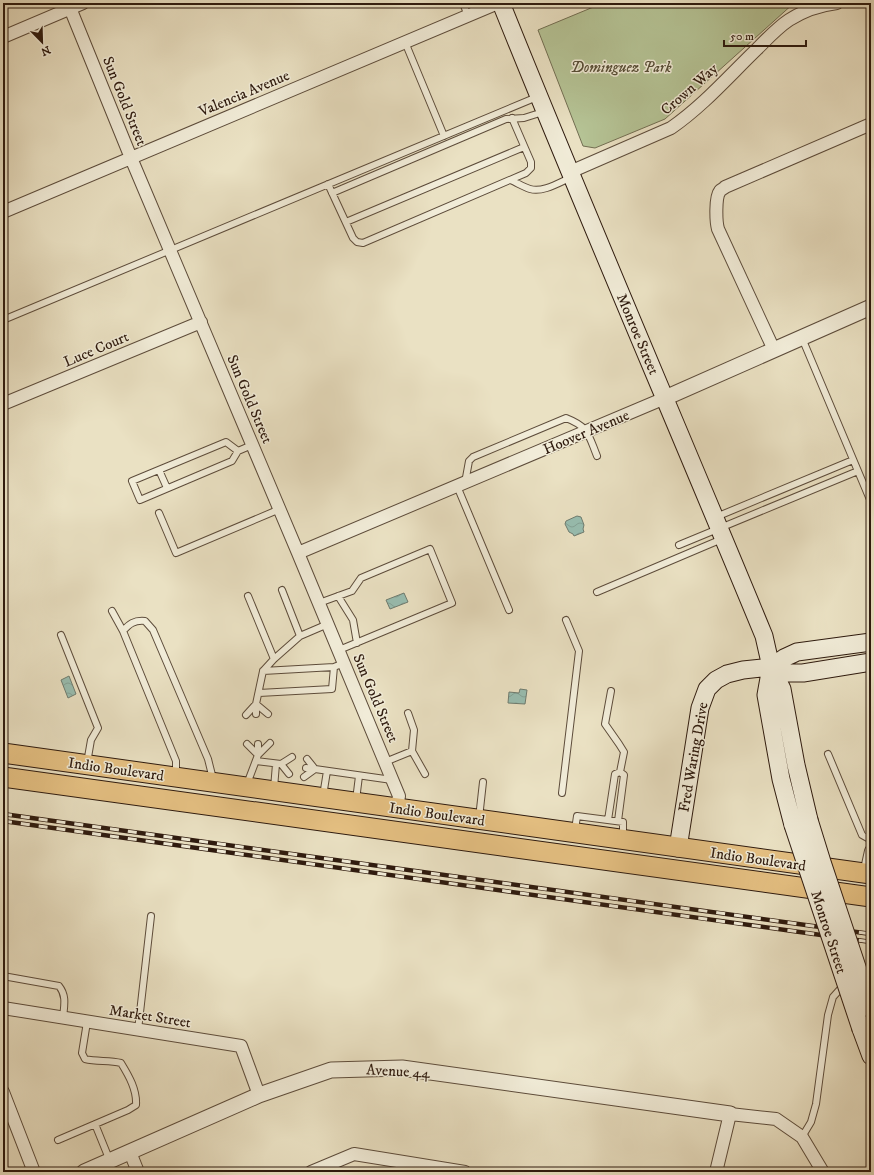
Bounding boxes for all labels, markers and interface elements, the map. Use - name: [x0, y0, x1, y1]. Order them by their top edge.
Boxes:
- north arrow: [22, 22, 62, 62]
- scale bar: [724, 22, 806, 48]
- text: 50 m: [730, 29, 754, 44]
- text: N: [39, 42, 52, 58]
- street label: Sun Gold Street: [98, 54, 151, 149]
- park label: Dominguez Park: [571, 58, 672, 77]
- street label: Crown Way: [657, 59, 723, 119]
- street label: Valencia Avenue: [195, 66, 292, 121]
- street label: Monroe Street: [612, 291, 663, 378]
- street label: Luce Court: [61, 327, 132, 372]
- street label: Sun Gold Street: [222, 352, 277, 447]
- street label: Hoover Avenue: [540, 406, 632, 459]
- street label: Sun Gold Street: [348, 651, 403, 746]
- street label: Fred Waring Drive: [674, 701, 713, 814]
- street label: Indio Boulevard: [67, 753, 166, 786]
- street label: Indio Boulevard: [388, 798, 487, 831]
- street label: Indio Boulevard: [709, 843, 808, 876]
- street label: Monroe Street: [806, 888, 851, 976]
- street label: Market Street: [108, 1001, 192, 1032]
- street label: Avenue 44: [366, 1060, 431, 1083]

